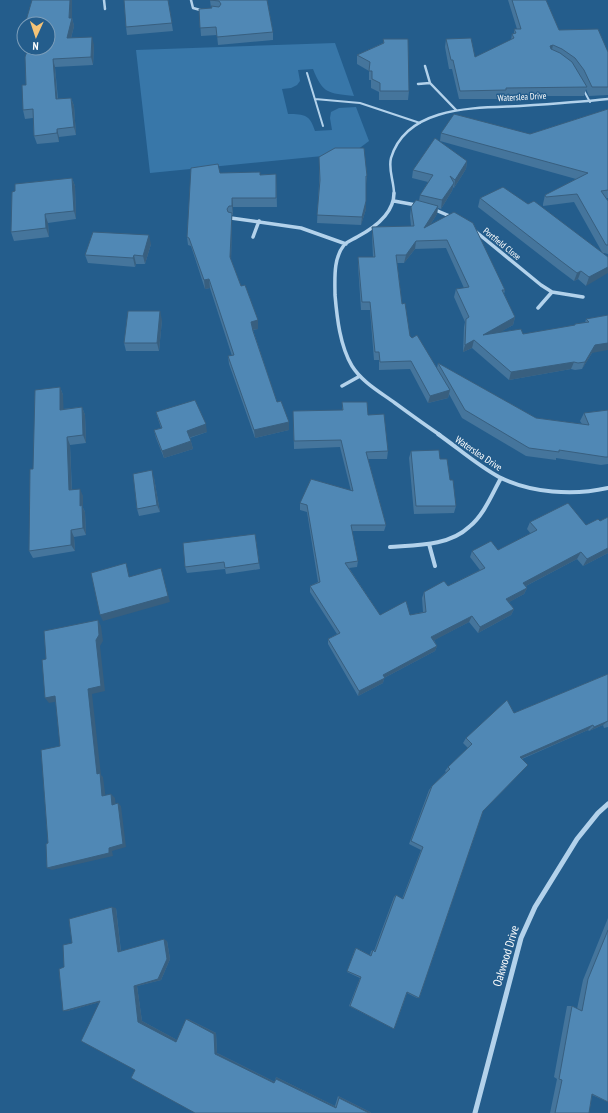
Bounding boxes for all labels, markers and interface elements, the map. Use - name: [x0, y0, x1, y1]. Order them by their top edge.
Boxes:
- north arrow: [16, 16, 56, 56]
- text: N: [32, 39, 39, 53]
- street label: Waterslea Drive: [497, 90, 547, 103]
- street label: Portfield Close: [481, 225, 524, 262]
- street label: Waterslea Drive: [453, 433, 505, 474]
- street label: Oakwood Drive: [489, 924, 522, 988]

